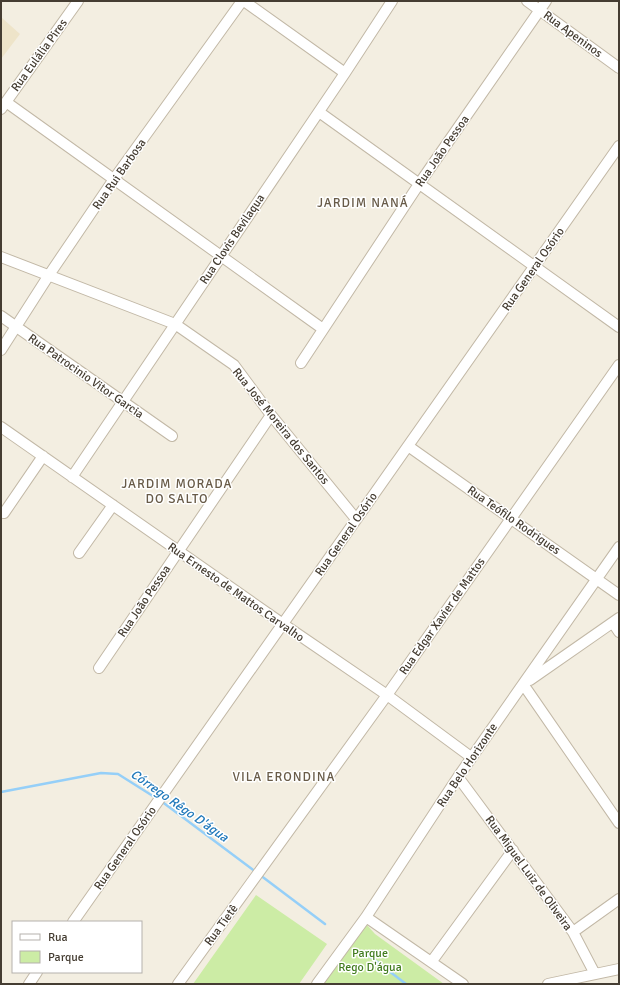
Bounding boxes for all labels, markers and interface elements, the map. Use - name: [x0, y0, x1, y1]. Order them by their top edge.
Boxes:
- street label: Rua Apeninos: [540, 8, 605, 61]
- street label: Rua Eulália Pires: [8, 16, 71, 94]
- street label: Rua João Pessoa: [412, 113, 473, 190]
- street label: Rua Rui Barbosa: [89, 136, 149, 213]
- street label: Rua Clovis Bevilaqua: [197, 191, 268, 287]
- district label: JARDIM NANÁ: [317, 195, 409, 211]
- street label: Rua General Osório: [499, 225, 568, 314]
- street label: Rua Patrocinio Vitor Garcia: [25, 331, 146, 422]
- street label: Rua José Moreira dos Santos: [229, 365, 332, 488]
- district label: JARDIM MORADA DO SALTO: [122, 476, 232, 507]
- street label: Rua Teófilo Rodrigues: [464, 483, 563, 558]
- street label: Rua General Osório: [312, 490, 381, 579]
- street label: Rua Ernesto de Mattos Carvalho: [165, 539, 307, 645]
- street label: Rua Edgar Xavier de Mattos: [396, 555, 489, 678]
- street label: Rua João Pessoa: [115, 562, 174, 640]
- street label: Rua Belo Horizonte: [434, 720, 501, 810]
- water label: Córrego Rêgo D'água: [127, 766, 232, 846]
- district label: VILA ERONDINA: [232, 769, 336, 785]
- street label: Rua General Osório: [91, 804, 160, 893]
- street label: Rua Miguel Luiz de Oliveira: [482, 813, 575, 934]
- street label: Rua Tietê: [201, 902, 241, 949]
- legend: [12, 921, 142, 973]
- text: Rua: [48, 930, 68, 945]
- park label: Parque Rego D'água: [338, 946, 402, 975]
- text: Parque: [48, 950, 84, 965]

